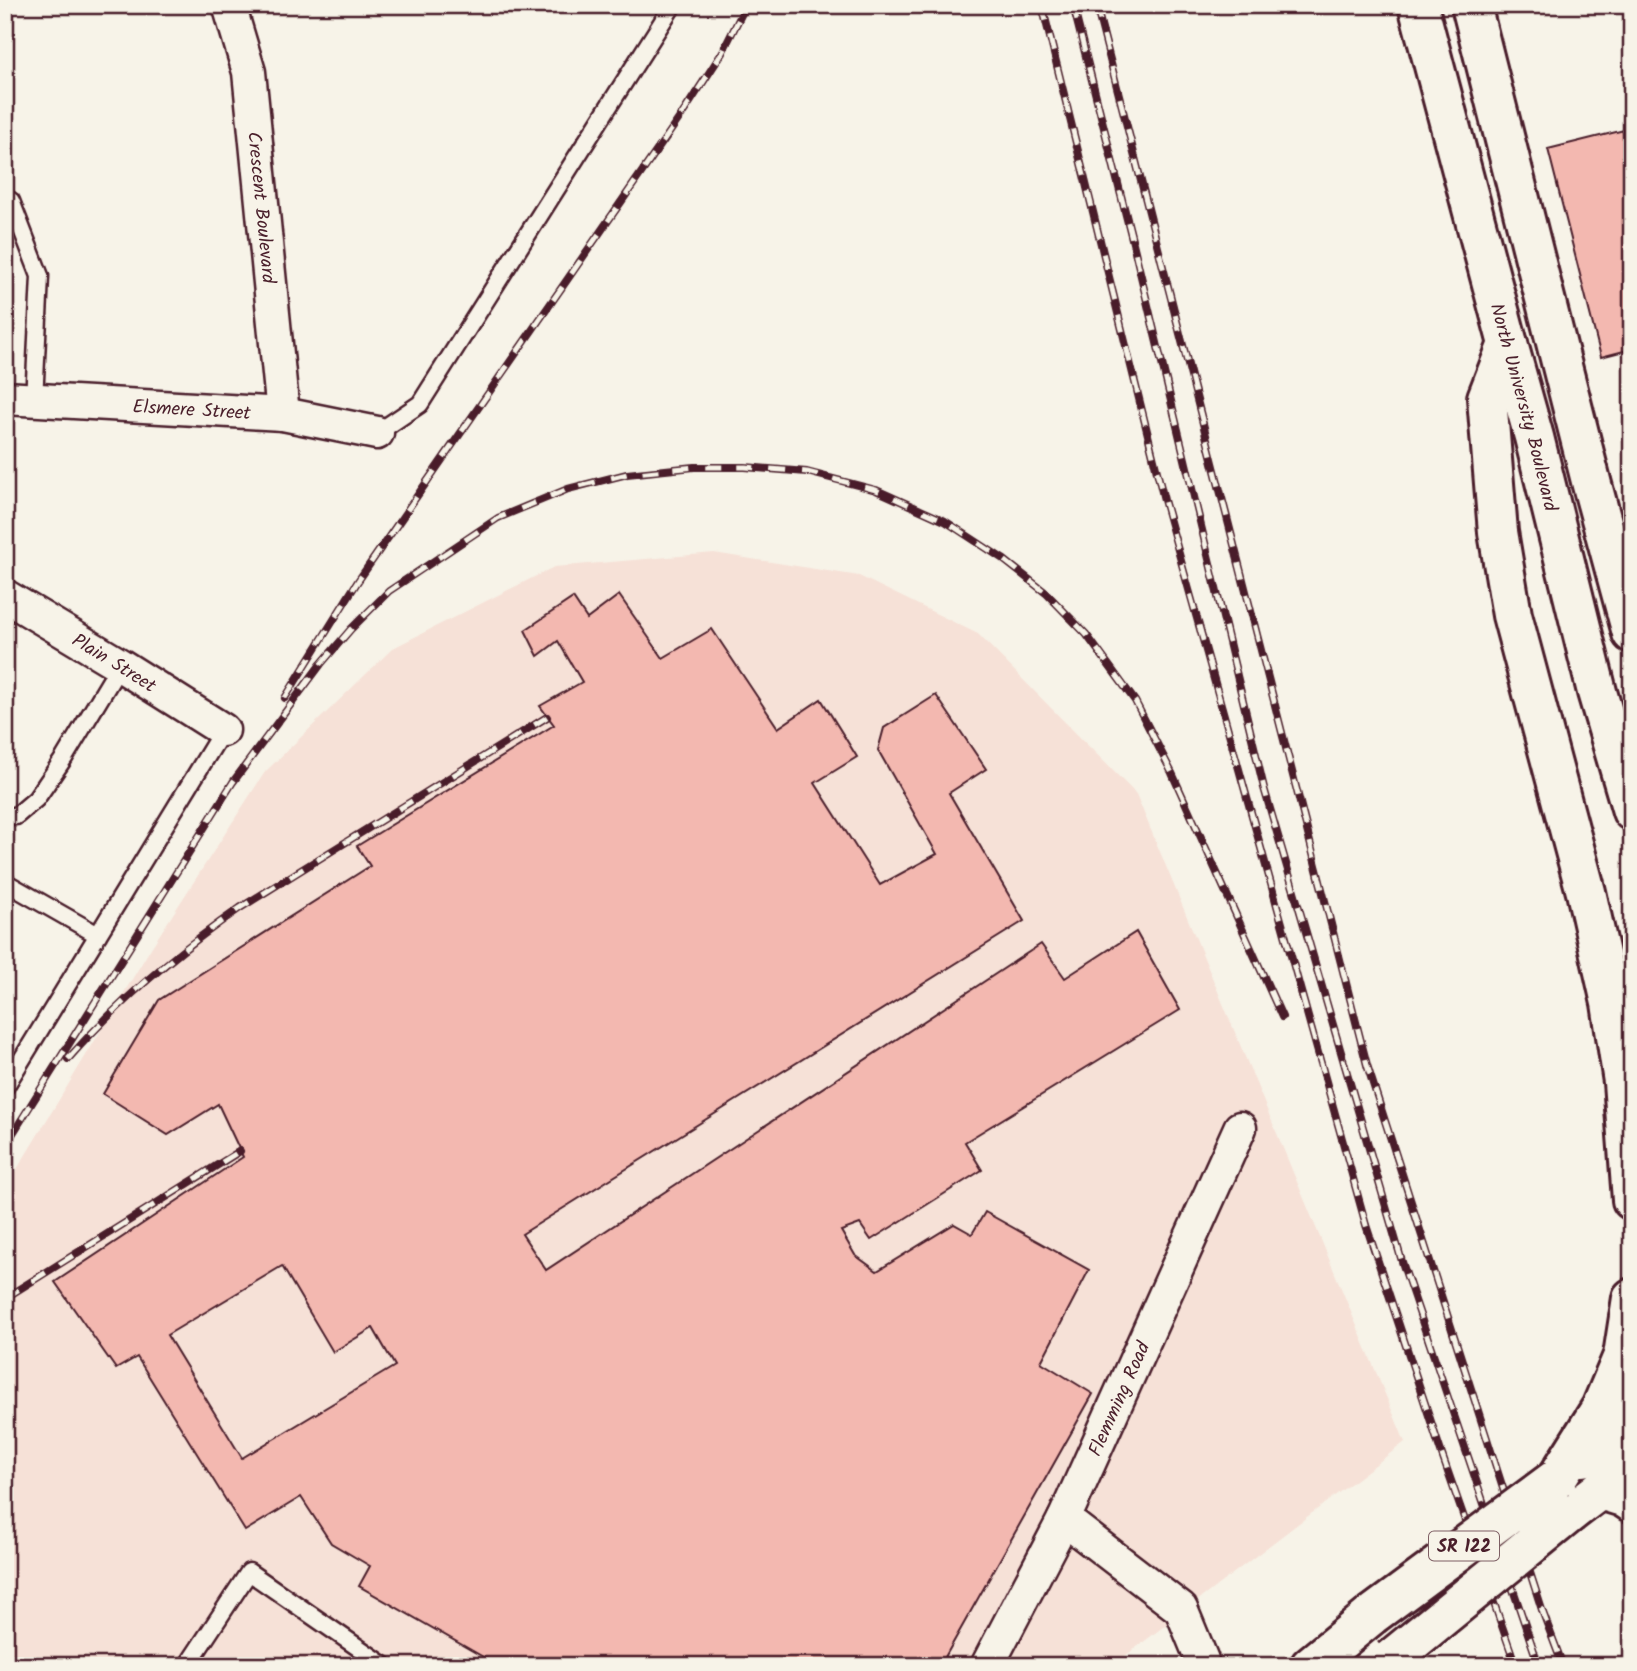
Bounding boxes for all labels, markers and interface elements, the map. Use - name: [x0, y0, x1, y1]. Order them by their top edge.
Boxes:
- street label: Crescent Boulevard: [238, 130, 283, 285]
- street label: North University Boulevard: [1481, 300, 1565, 515]
- street label: Elsmere Street: [132, 392, 252, 429]
- street label: Plain Street: [66, 626, 162, 702]
- street label: Flemming Road: [1081, 1337, 1159, 1462]
- road number: SR 122: [1429, 1532, 1499, 1560]

